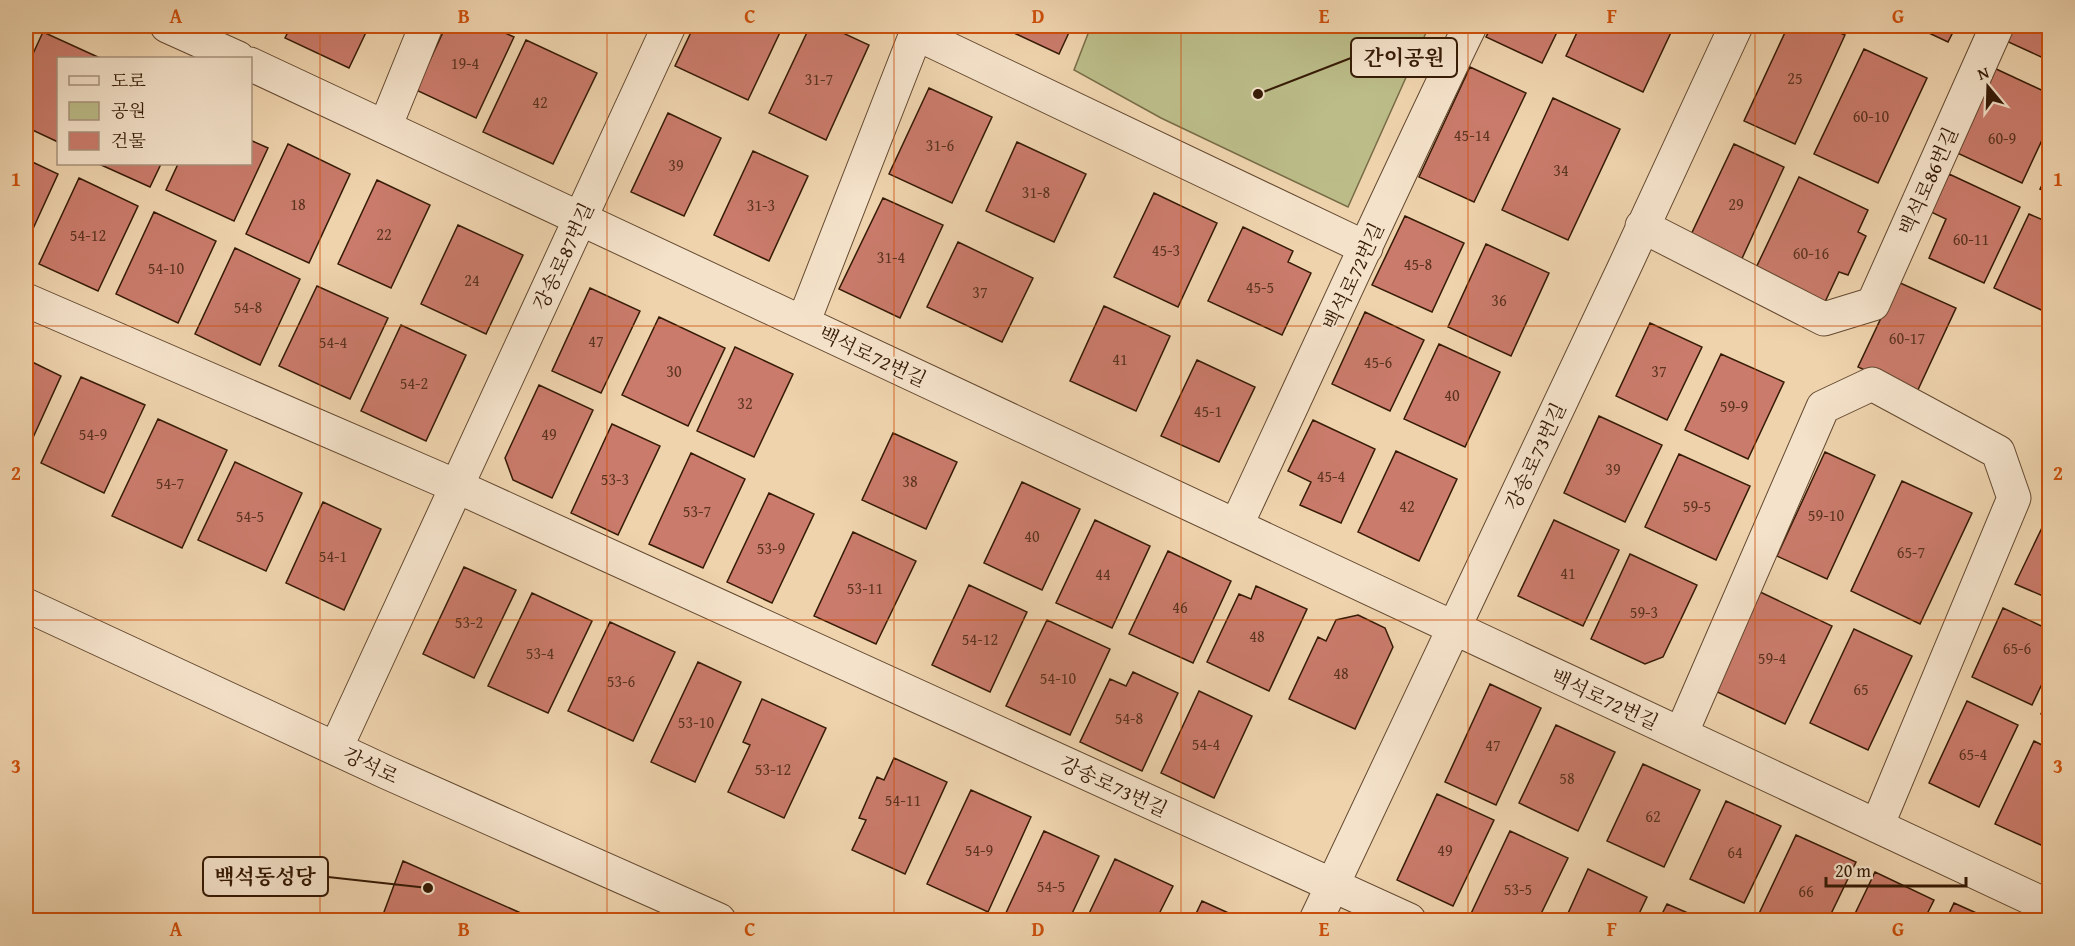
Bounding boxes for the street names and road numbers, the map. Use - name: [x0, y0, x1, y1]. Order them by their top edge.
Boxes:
- street label: 백석로86번길: [1891, 122, 1965, 240]
- street label: 강송로87번길: [525, 197, 601, 315]
- street label: 백석로72번길: [1315, 217, 1391, 335]
- street label: 백석로72번길: [814, 318, 932, 394]
- street label: 강송로73번길: [1497, 397, 1573, 515]
- street label: 백석로72번길: [1546, 661, 1664, 737]
- street label: 강석로: [339, 740, 403, 790]
- street label: 강송로73번길: [1055, 748, 1173, 824]

